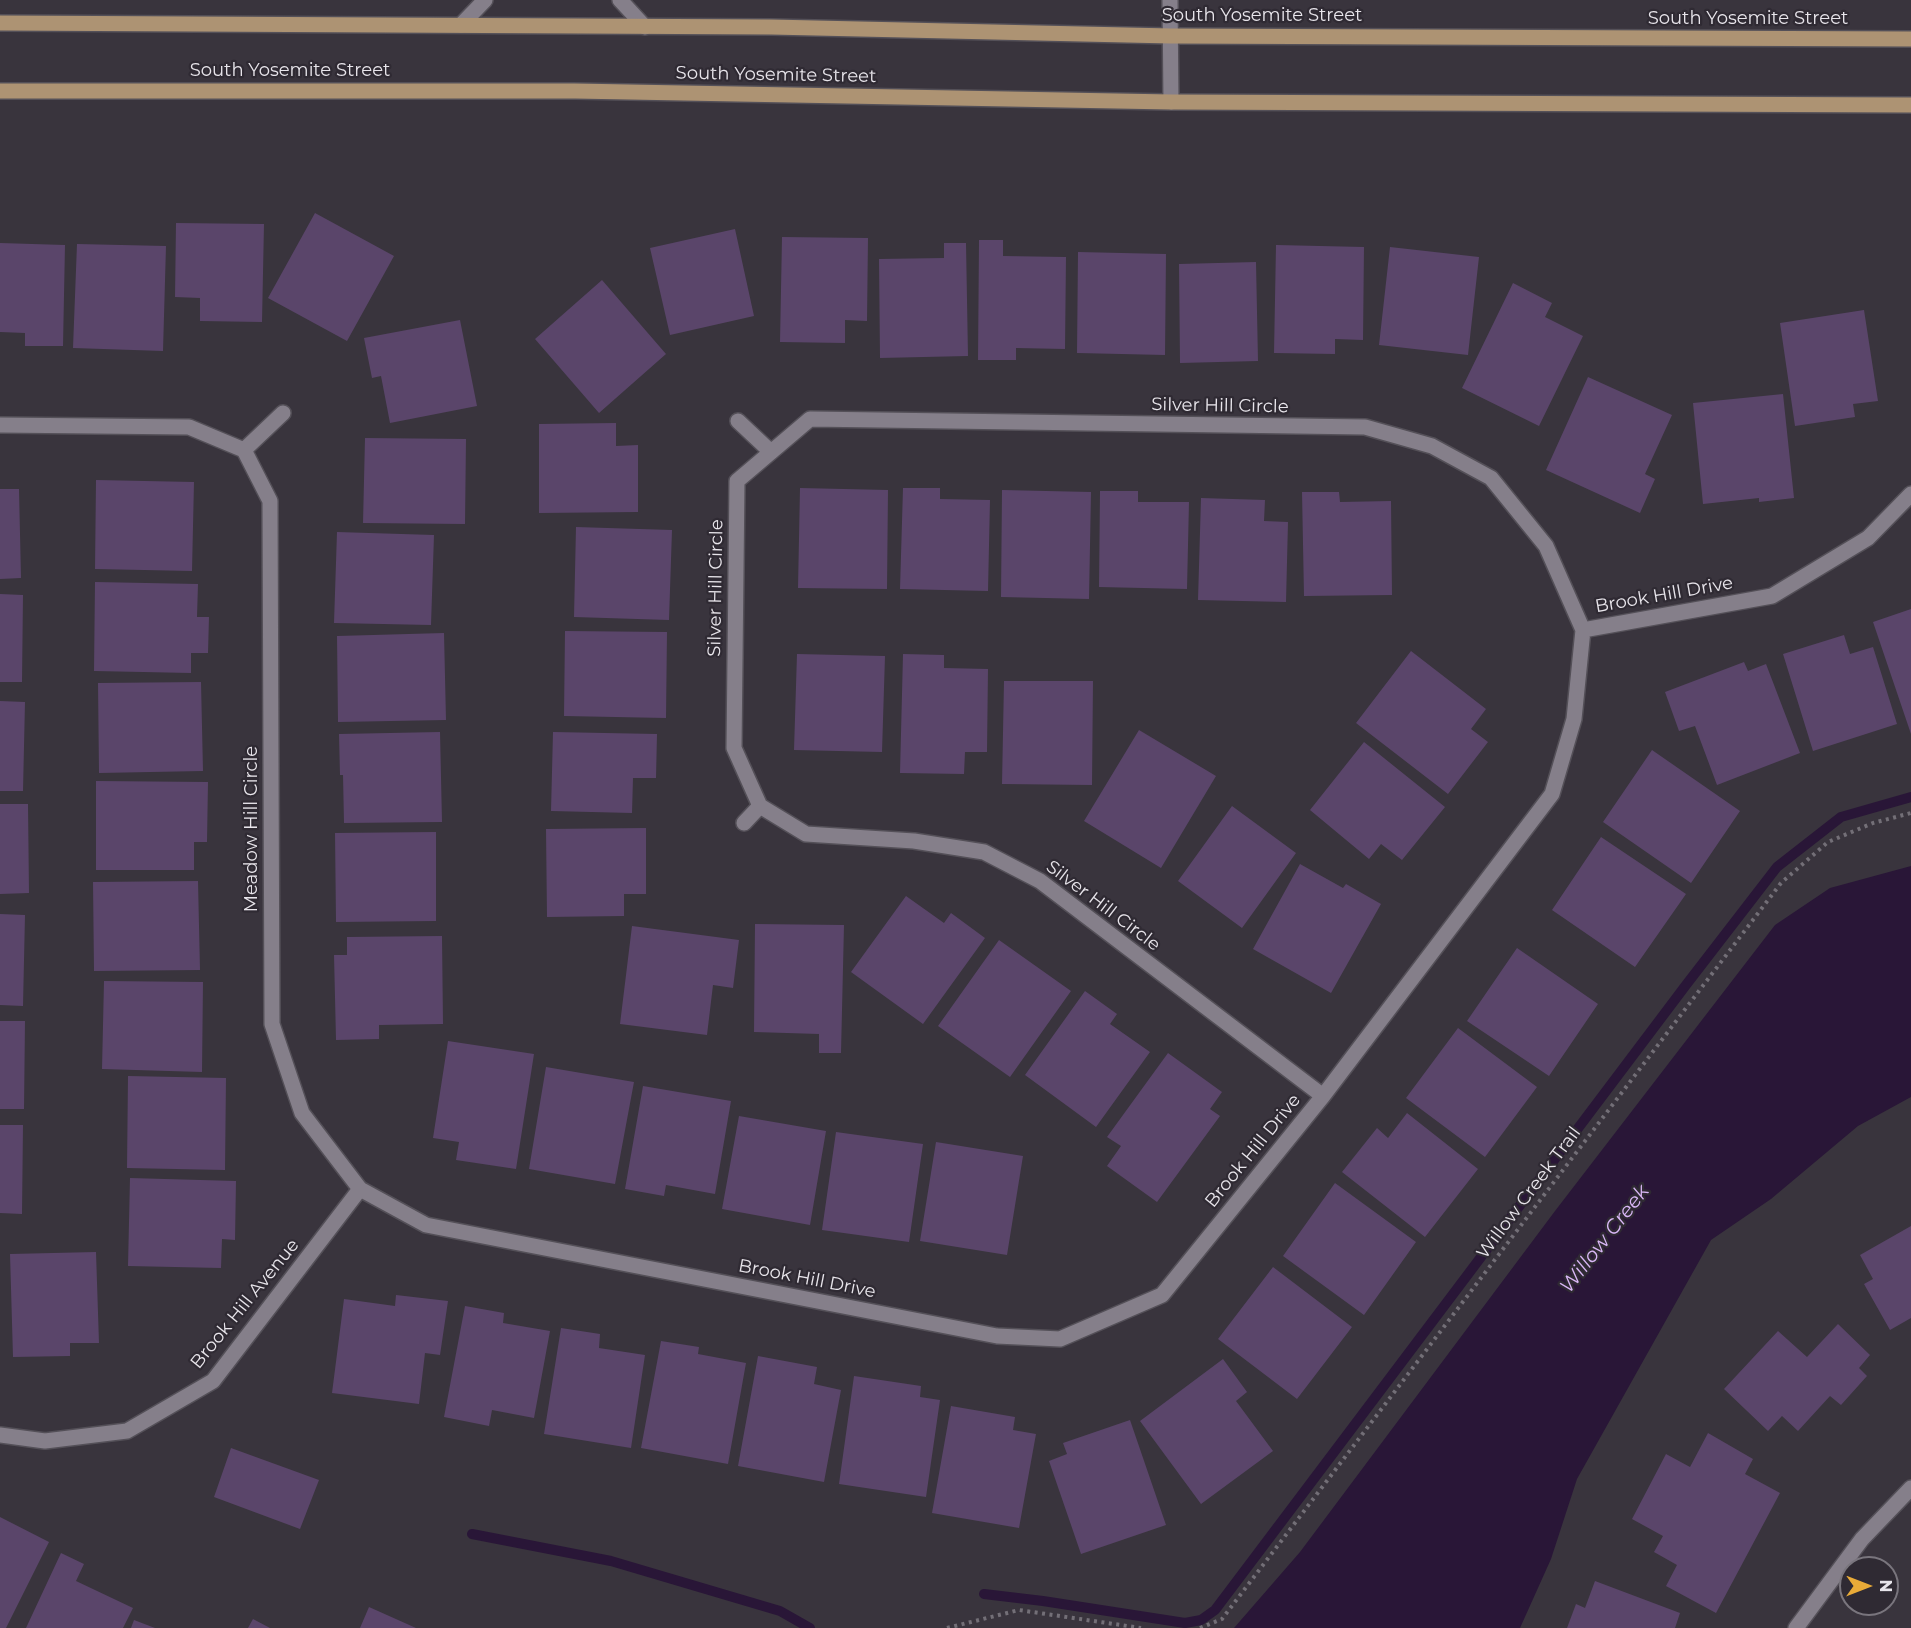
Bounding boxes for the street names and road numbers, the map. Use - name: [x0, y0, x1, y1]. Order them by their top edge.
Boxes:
- street label: South Yosemite Street: [1162, 5, 1362, 27]
- street label: South Yosemite Street: [1648, 8, 1848, 30]
- street label: South Yosemite Street: [190, 60, 390, 82]
- street label: South Yosemite Street: [675, 62, 877, 88]
- street label: Silver Hill Circle: [1151, 394, 1289, 418]
- street label: Silver Hill Circle: [704, 519, 728, 657]
- street label: Brook Hill Drive: [1593, 572, 1735, 618]
- street label: Meadow Hill Circle: [241, 746, 263, 912]
- street label: Silver Hill Circle: [1042, 856, 1164, 956]
- street label: Brook Hill Drive: [1201, 1090, 1305, 1212]
- street label: Willow Creek Trail: [1472, 1123, 1586, 1263]
- street label: Brook Hill Avenue: [186, 1235, 304, 1373]
- street label: Brook Hill Drive: [736, 1255, 878, 1303]

